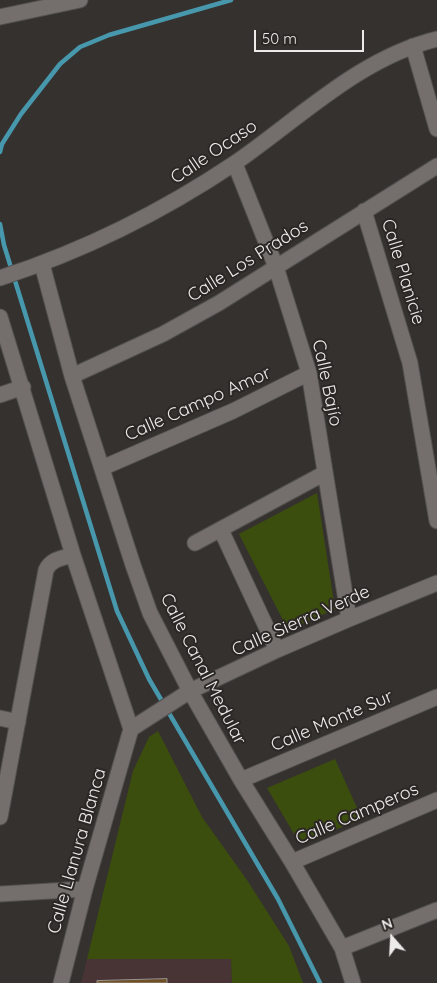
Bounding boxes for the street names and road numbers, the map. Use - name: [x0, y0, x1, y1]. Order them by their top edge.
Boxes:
- street label: Calle Ocaso: [167, 115, 261, 189]
- street label: Calle Los Prados: [184, 215, 312, 307]
- street label: Calle Planicie: [377, 217, 429, 327]
- street label: Calle Bajío: [307, 338, 347, 428]
- street label: Calle Campo Amor: [122, 362, 274, 446]
- street label: Calle Sierra Verde: [229, 581, 373, 661]
- street label: Calle Canal Medular: [155, 590, 251, 748]
- street label: Calle Monte Sur: [268, 686, 396, 756]
- street label: Calle Llanura Blanca: [43, 766, 111, 936]
- street label: Calle Camperos: [292, 778, 422, 850]

